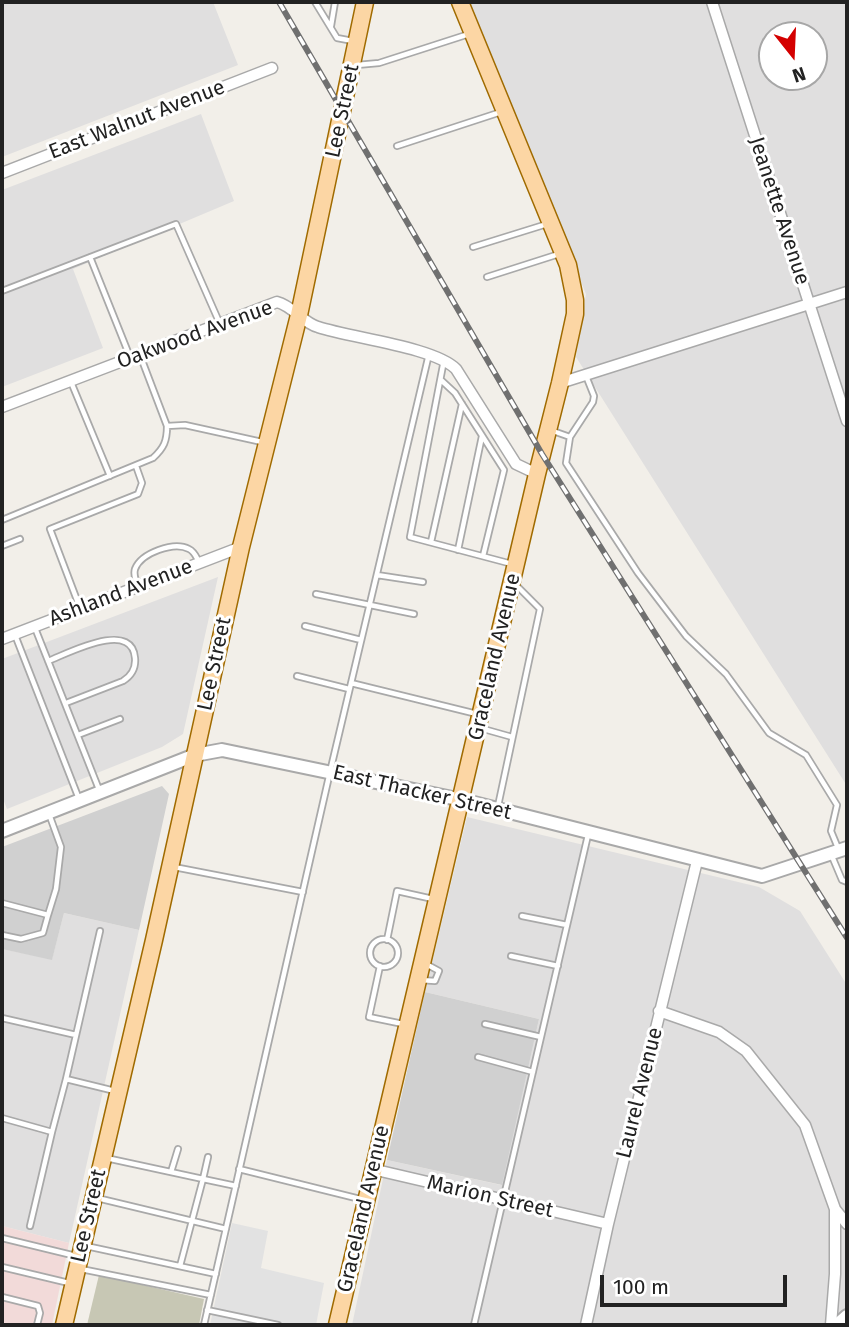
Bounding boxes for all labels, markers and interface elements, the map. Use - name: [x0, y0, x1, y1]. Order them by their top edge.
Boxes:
- north arrow: [758, 21, 828, 91]
- street label: Lee Street: [321, 62, 365, 160]
- text: N: [789, 62, 809, 87]
- street label: East Walnut Avenue: [45, 75, 229, 165]
- street label: Jeanette Avenue: [743, 134, 815, 288]
- street label: Oakwood Avenue: [114, 295, 276, 375]
- street label: Ashland Avenue: [46, 554, 196, 632]
- street label: Graceland Avenue: [464, 571, 526, 743]
- street label: Lee Street: [193, 615, 237, 713]
- street label: East Thacker Street: [330, 760, 514, 826]
- street label: Laurel Avenue: [612, 1025, 668, 1161]
- street label: Graceland Avenue: [333, 1123, 395, 1295]
- street label: Lee Street: [66, 1167, 112, 1265]
- street label: Marion Street: [424, 1170, 556, 1224]
- scale bar: [604, 1260, 791, 1304]
- text: 100 m: [613, 1274, 669, 1300]

